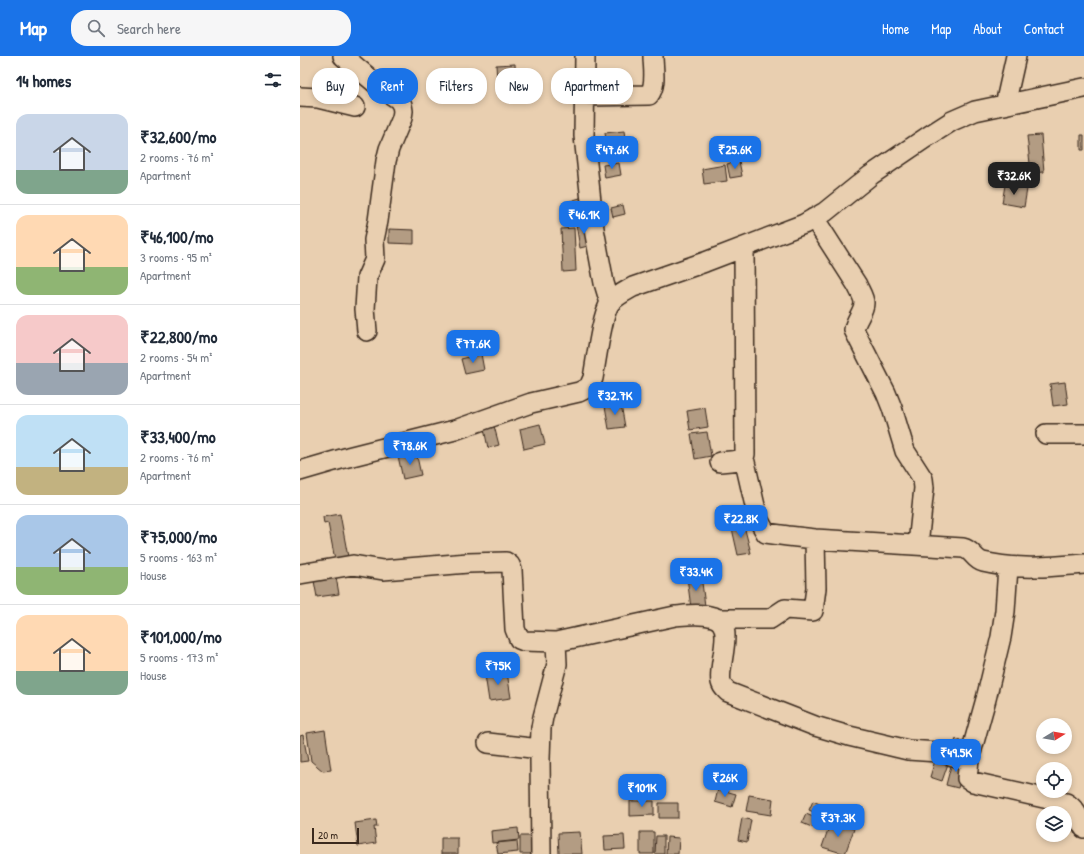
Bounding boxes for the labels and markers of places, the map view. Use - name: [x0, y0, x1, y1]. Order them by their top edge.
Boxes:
- pin: ₹47.6K: [579, 136, 645, 170]
- pin: ₹25.6K: [702, 136, 768, 170]
- pin: ₹32.6K: [981, 162, 1047, 196]
- pin: ₹46.1K: [551, 201, 617, 235]
- pin: ₹77.6K: [440, 330, 506, 364]
- pin: ₹32.7K: [582, 382, 648, 416]
- pin: ₹78.6K: [377, 432, 443, 466]
- pin: ₹22.8K: [708, 505, 774, 539]
- pin: ₹33.4K: [663, 558, 729, 592]
- pin: ₹75K: [474, 652, 522, 686]
- pin: ₹49.5K: [923, 739, 989, 773]
- pin: ₹26K: [701, 764, 749, 798]
- pin: ₹101K: [614, 774, 670, 808]
- pin: ₹37.3K: [805, 804, 871, 838]

